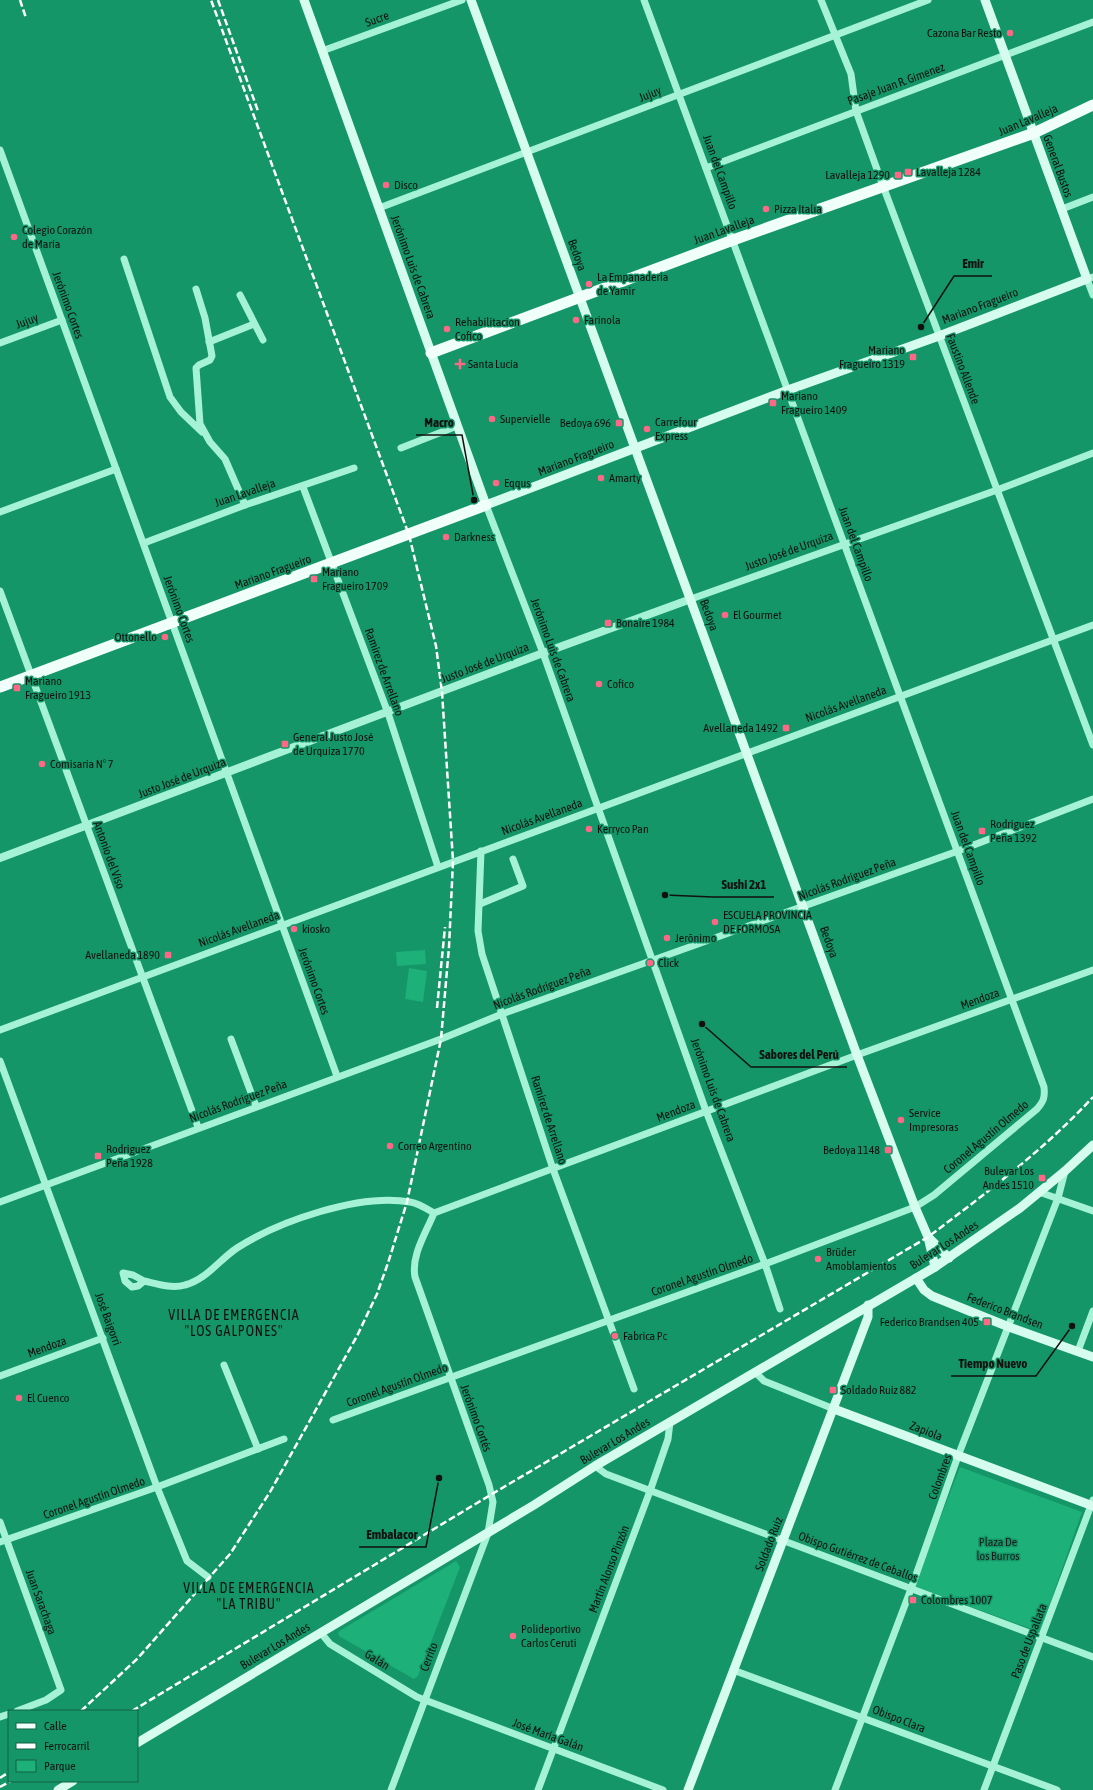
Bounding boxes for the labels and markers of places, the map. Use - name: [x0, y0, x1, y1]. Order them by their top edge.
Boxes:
- place label: Cazona Bar Resto: [927, 26, 1002, 40]
- marker: Cazona Bar Resto: [1005, 28, 1015, 38]
- place label: Lavalleja 1284: [916, 165, 981, 179]
- marker: Lavalleja 1284: [903, 167, 913, 177]
- place label: Lavalleja 1290: [825, 168, 890, 182]
- marker: Lavalleja 1290: [893, 170, 903, 180]
- place label: Disco: [394, 178, 418, 192]
- marker: Disco: [381, 180, 391, 190]
- place label: Pizza Italia: [774, 202, 822, 216]
- marker: Pizza Italia: [761, 204, 771, 214]
- place label: Colegio Corazón de María: [22, 223, 92, 251]
- marker: Colegio Corazón de María: [9, 232, 19, 242]
- callout: Emir: [954, 251, 992, 276]
- place label: La Empanadería de Yamir: [597, 270, 668, 298]
- marker: La Empanadería de Yamir: [584, 279, 594, 289]
- place label: Farinola: [584, 313, 621, 327]
- place label: Rehabilitacion Cofico: [455, 315, 520, 343]
- marker: Farinola: [571, 315, 581, 325]
- marker: Rehabilitacion Cofico: [442, 324, 452, 334]
- place label: Mariano Fragueiro 1319: [839, 343, 905, 371]
- marker: Mariano Fragueiro 1319: [908, 352, 918, 362]
- place label: Santa Lucía: [468, 357, 518, 371]
- marker: Santa Lucía: [455, 359, 465, 369]
- place label: Mariano Fragueiro 1409: [781, 389, 847, 417]
- marker: Mariano Fragueiro 1409: [768, 398, 778, 408]
- callout: Macro: [416, 410, 462, 435]
- place label: Supervielle: [500, 412, 550, 426]
- marker: Supervielle: [487, 414, 497, 424]
- place label: Carrefour Express: [655, 415, 697, 443]
- place label: Bedoya 696: [560, 416, 611, 430]
- marker: Bedoya 696: [614, 418, 624, 428]
- marker: Carrefour Express: [642, 424, 652, 434]
- place label: Amarty: [609, 471, 641, 485]
- marker: Amarty: [596, 473, 606, 483]
- place label: Eqqus: [504, 476, 531, 490]
- marker: Eqqus: [491, 478, 501, 488]
- place label: Darkness: [454, 530, 495, 544]
- marker: Darkness: [441, 532, 451, 542]
- place label: Mariano Fragueiro 1709: [322, 565, 388, 593]
- marker: Mariano Fragueiro 1709: [309, 574, 319, 584]
- place label: El Gourmet: [733, 608, 782, 622]
- marker: El Gourmet: [720, 610, 730, 620]
- place label: Bonaire 1984: [616, 616, 675, 630]
- marker: Bonaire 1984: [603, 618, 613, 628]
- place label: Ottonello: [114, 630, 157, 644]
- marker: Ottonello: [160, 632, 170, 642]
- place label: Mariano Fragueiro 1913: [25, 674, 91, 702]
- place label: Cofico: [607, 677, 635, 691]
- marker: Cofico: [594, 679, 604, 689]
- marker: Mariano Fragueiro 1913: [12, 683, 22, 693]
- place label: Avellaneda 1492: [703, 721, 778, 735]
- marker: Avellaneda 1492: [781, 723, 791, 733]
- place label: General Justo José de Urquiza 1770: [293, 730, 373, 758]
- marker: General Justo José de Urquiza 1770: [280, 739, 290, 749]
- place label: Comisaría N° 7: [50, 757, 114, 771]
- marker: Comisaría N° 7: [37, 759, 47, 769]
- place label: Rodriguez Peña 1392: [990, 817, 1037, 845]
- place label: Kerryco Pan: [597, 822, 649, 836]
- marker: Kerryco Pan: [584, 824, 594, 834]
- marker: Rodriguez Peña 1392: [977, 826, 987, 836]
- callout: Sushi 2x1: [713, 872, 774, 897]
- place label: ESCUELA PROVINCIA DE FORMOSA: [723, 908, 812, 936]
- marker: ESCUELA PROVINCIA DE FORMOSA: [710, 917, 720, 927]
- place label: kiosko: [302, 922, 331, 936]
- marker: kiosko: [289, 924, 299, 934]
- place label: Jerōnimo: [675, 931, 717, 945]
- marker: Jerōnimo: [662, 933, 672, 943]
- place label: Avellaneda 1890: [85, 948, 160, 962]
- marker: Avellaneda 1890: [163, 950, 173, 960]
- place label: Click: [658, 956, 680, 970]
- marker: Click: [645, 958, 655, 968]
- callout: Sabores del Perú: [751, 1042, 847, 1067]
- place label: Service Impresoras: [909, 1106, 958, 1134]
- marker: Service Impresoras: [896, 1115, 906, 1125]
- place label: Correo Argentino: [398, 1139, 472, 1153]
- marker: Correo Argentino: [385, 1141, 395, 1151]
- place label: Rodriguez Peña 1928: [106, 1142, 153, 1170]
- place label: Bedoya 1148: [823, 1143, 880, 1157]
- marker: Bedoya 1148: [883, 1145, 893, 1155]
- marker: Rodriguez Peña 1928: [93, 1151, 103, 1161]
- place label: Bulevar Los Andes 1510: [983, 1164, 1034, 1192]
- marker: Bulevar Los Andes 1510: [1037, 1173, 1047, 1183]
- place label: Brüder Amoblamientos: [826, 1245, 897, 1273]
- marker: Brüder Amoblamientos: [813, 1254, 823, 1264]
- place label: Federico Brandsen 405: [880, 1315, 979, 1329]
- marker: Federico Brandsen 405: [982, 1317, 992, 1327]
- place label: Fabrica Pc: [623, 1329, 668, 1343]
- marker: Fabrica Pc: [610, 1331, 620, 1341]
- callout: Tiempo Nuevo: [951, 1351, 1036, 1376]
- place label: Soldado Ruiz 882: [841, 1383, 916, 1397]
- marker: Soldado Ruiz 882: [828, 1385, 838, 1395]
- place label: El Cuenco: [27, 1391, 70, 1405]
- marker: El Cuenco: [14, 1393, 24, 1403]
- callout: Embalacor: [359, 1522, 426, 1547]
- place label: Colombres 1007: [921, 1593, 993, 1607]
- marker: Colombres 1007: [908, 1595, 918, 1605]
- place label: Polideportivo Carlos Ceruti: [521, 1622, 581, 1650]
- marker: Polideportivo Carlos Ceruti: [508, 1631, 518, 1641]

